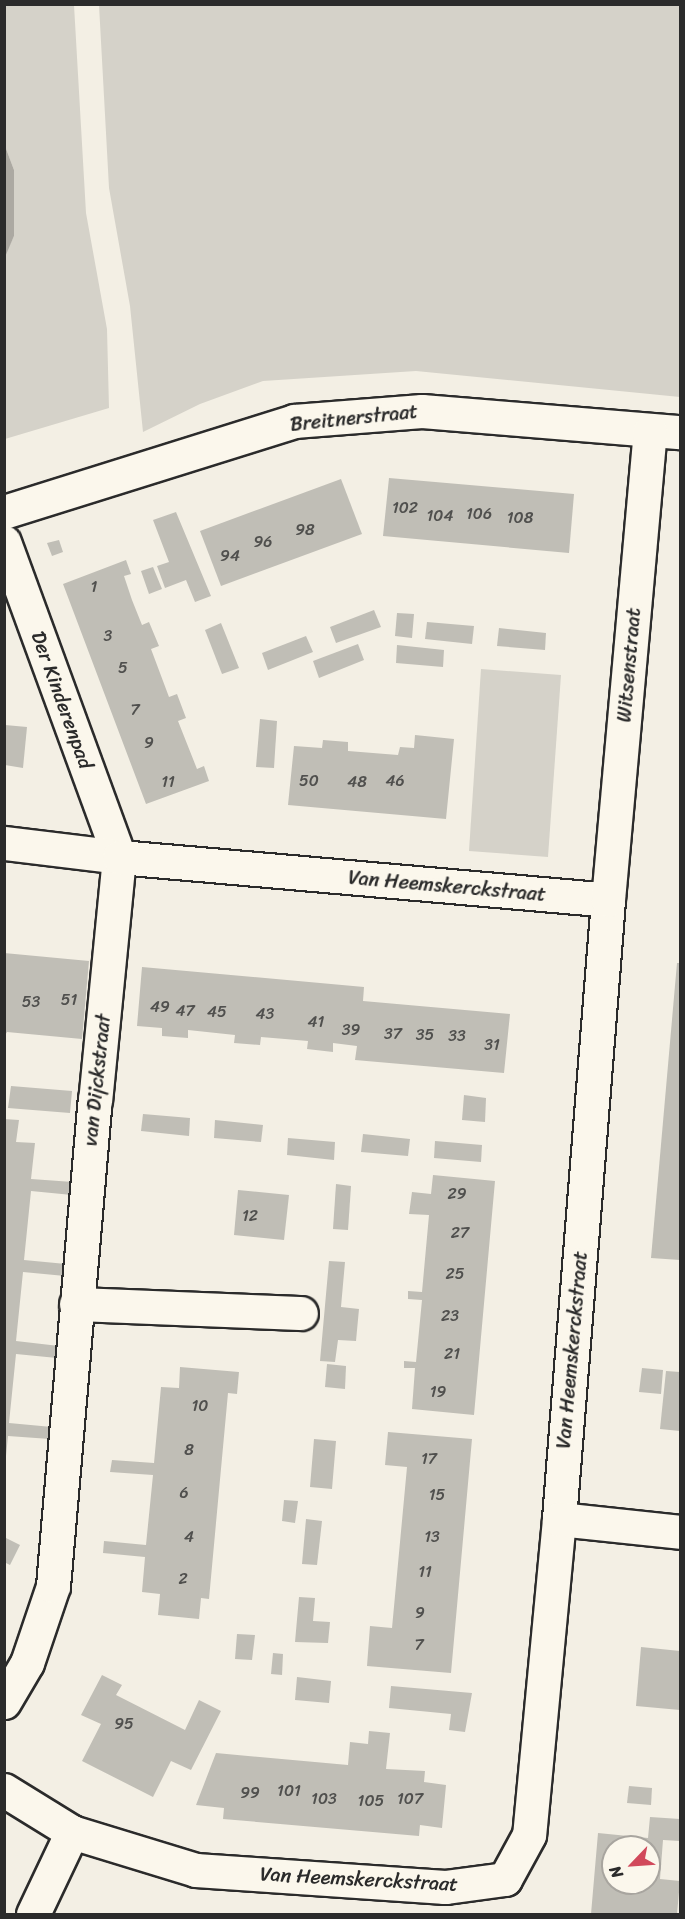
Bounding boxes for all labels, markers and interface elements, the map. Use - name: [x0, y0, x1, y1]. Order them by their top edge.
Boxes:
- street label: Breitnerstraat: [289, 399, 419, 437]
- house number: 102: [392, 498, 418, 518]
- house number: 106: [466, 504, 492, 524]
- house number: 104: [427, 506, 453, 526]
- house number: 108: [507, 508, 533, 528]
- house number: 98: [295, 520, 315, 540]
- house number: 96: [254, 532, 272, 552]
- house number: 94: [220, 546, 240, 566]
- house number: 1: [91, 577, 97, 597]
- street label: Witsenstraat: [612, 607, 646, 723]
- house number: 3: [104, 626, 112, 646]
- street label: Der Kinderenpad: [26, 628, 98, 772]
- house number: 5: [118, 658, 128, 678]
- house number: 7: [130, 700, 140, 720]
- house number: 9: [144, 733, 154, 753]
- house number: 50: [299, 771, 319, 791]
- house number: 46: [385, 771, 405, 791]
- house number: 11: [161, 772, 175, 792]
- house number: 48: [347, 772, 367, 792]
- street label: Van Heemskerckstraat: [346, 865, 548, 907]
- house number: 51: [61, 990, 77, 1010]
- house number: 53: [22, 992, 40, 1012]
- house number: 49: [150, 997, 170, 1017]
- house number: 47: [175, 1001, 195, 1021]
- house number: 45: [207, 1002, 227, 1022]
- house number: 43: [256, 1004, 274, 1024]
- street label: van Dijckstraat: [78, 1012, 116, 1148]
- house number: 41: [308, 1012, 324, 1032]
- house number: 39: [342, 1020, 360, 1040]
- house number: 37: [384, 1024, 402, 1044]
- house number: 35: [416, 1025, 434, 1045]
- house number: 33: [448, 1026, 466, 1046]
- house number: 31: [484, 1035, 500, 1055]
- house number: 29: [447, 1184, 467, 1204]
- house number: 12: [242, 1206, 258, 1226]
- house number: 27: [451, 1223, 469, 1243]
- street label: Van Heemskerckstraat: [551, 1249, 593, 1451]
- house number: 25: [445, 1264, 465, 1284]
- house number: 23: [441, 1306, 459, 1326]
- house number: 21: [444, 1344, 460, 1364]
- house number: 19: [430, 1382, 446, 1402]
- house number: 10: [192, 1396, 208, 1416]
- house number: 8: [184, 1440, 194, 1460]
- house number: 17: [421, 1449, 437, 1469]
- house number: 6: [179, 1483, 189, 1503]
- house number: 15: [429, 1485, 445, 1505]
- house number: 4: [184, 1527, 194, 1547]
- house number: 13: [424, 1527, 440, 1547]
- house number: 11: [418, 1562, 432, 1582]
- house number: 2: [178, 1569, 188, 1589]
- house number: 9: [415, 1603, 425, 1623]
- house number: 7: [414, 1635, 424, 1655]
- house number: 95: [114, 1714, 134, 1734]
- house number: 101: [277, 1781, 301, 1801]
- house number: 99: [240, 1783, 260, 1803]
- house number: 103: [311, 1789, 337, 1809]
- house number: 107: [397, 1789, 423, 1809]
- house number: 105: [358, 1791, 384, 1811]
- north arrow: [601, 1835, 661, 1895]
- text: N: [601, 1861, 632, 1883]
- street label: Van Heemskerckstraat: [259, 1862, 459, 1896]

